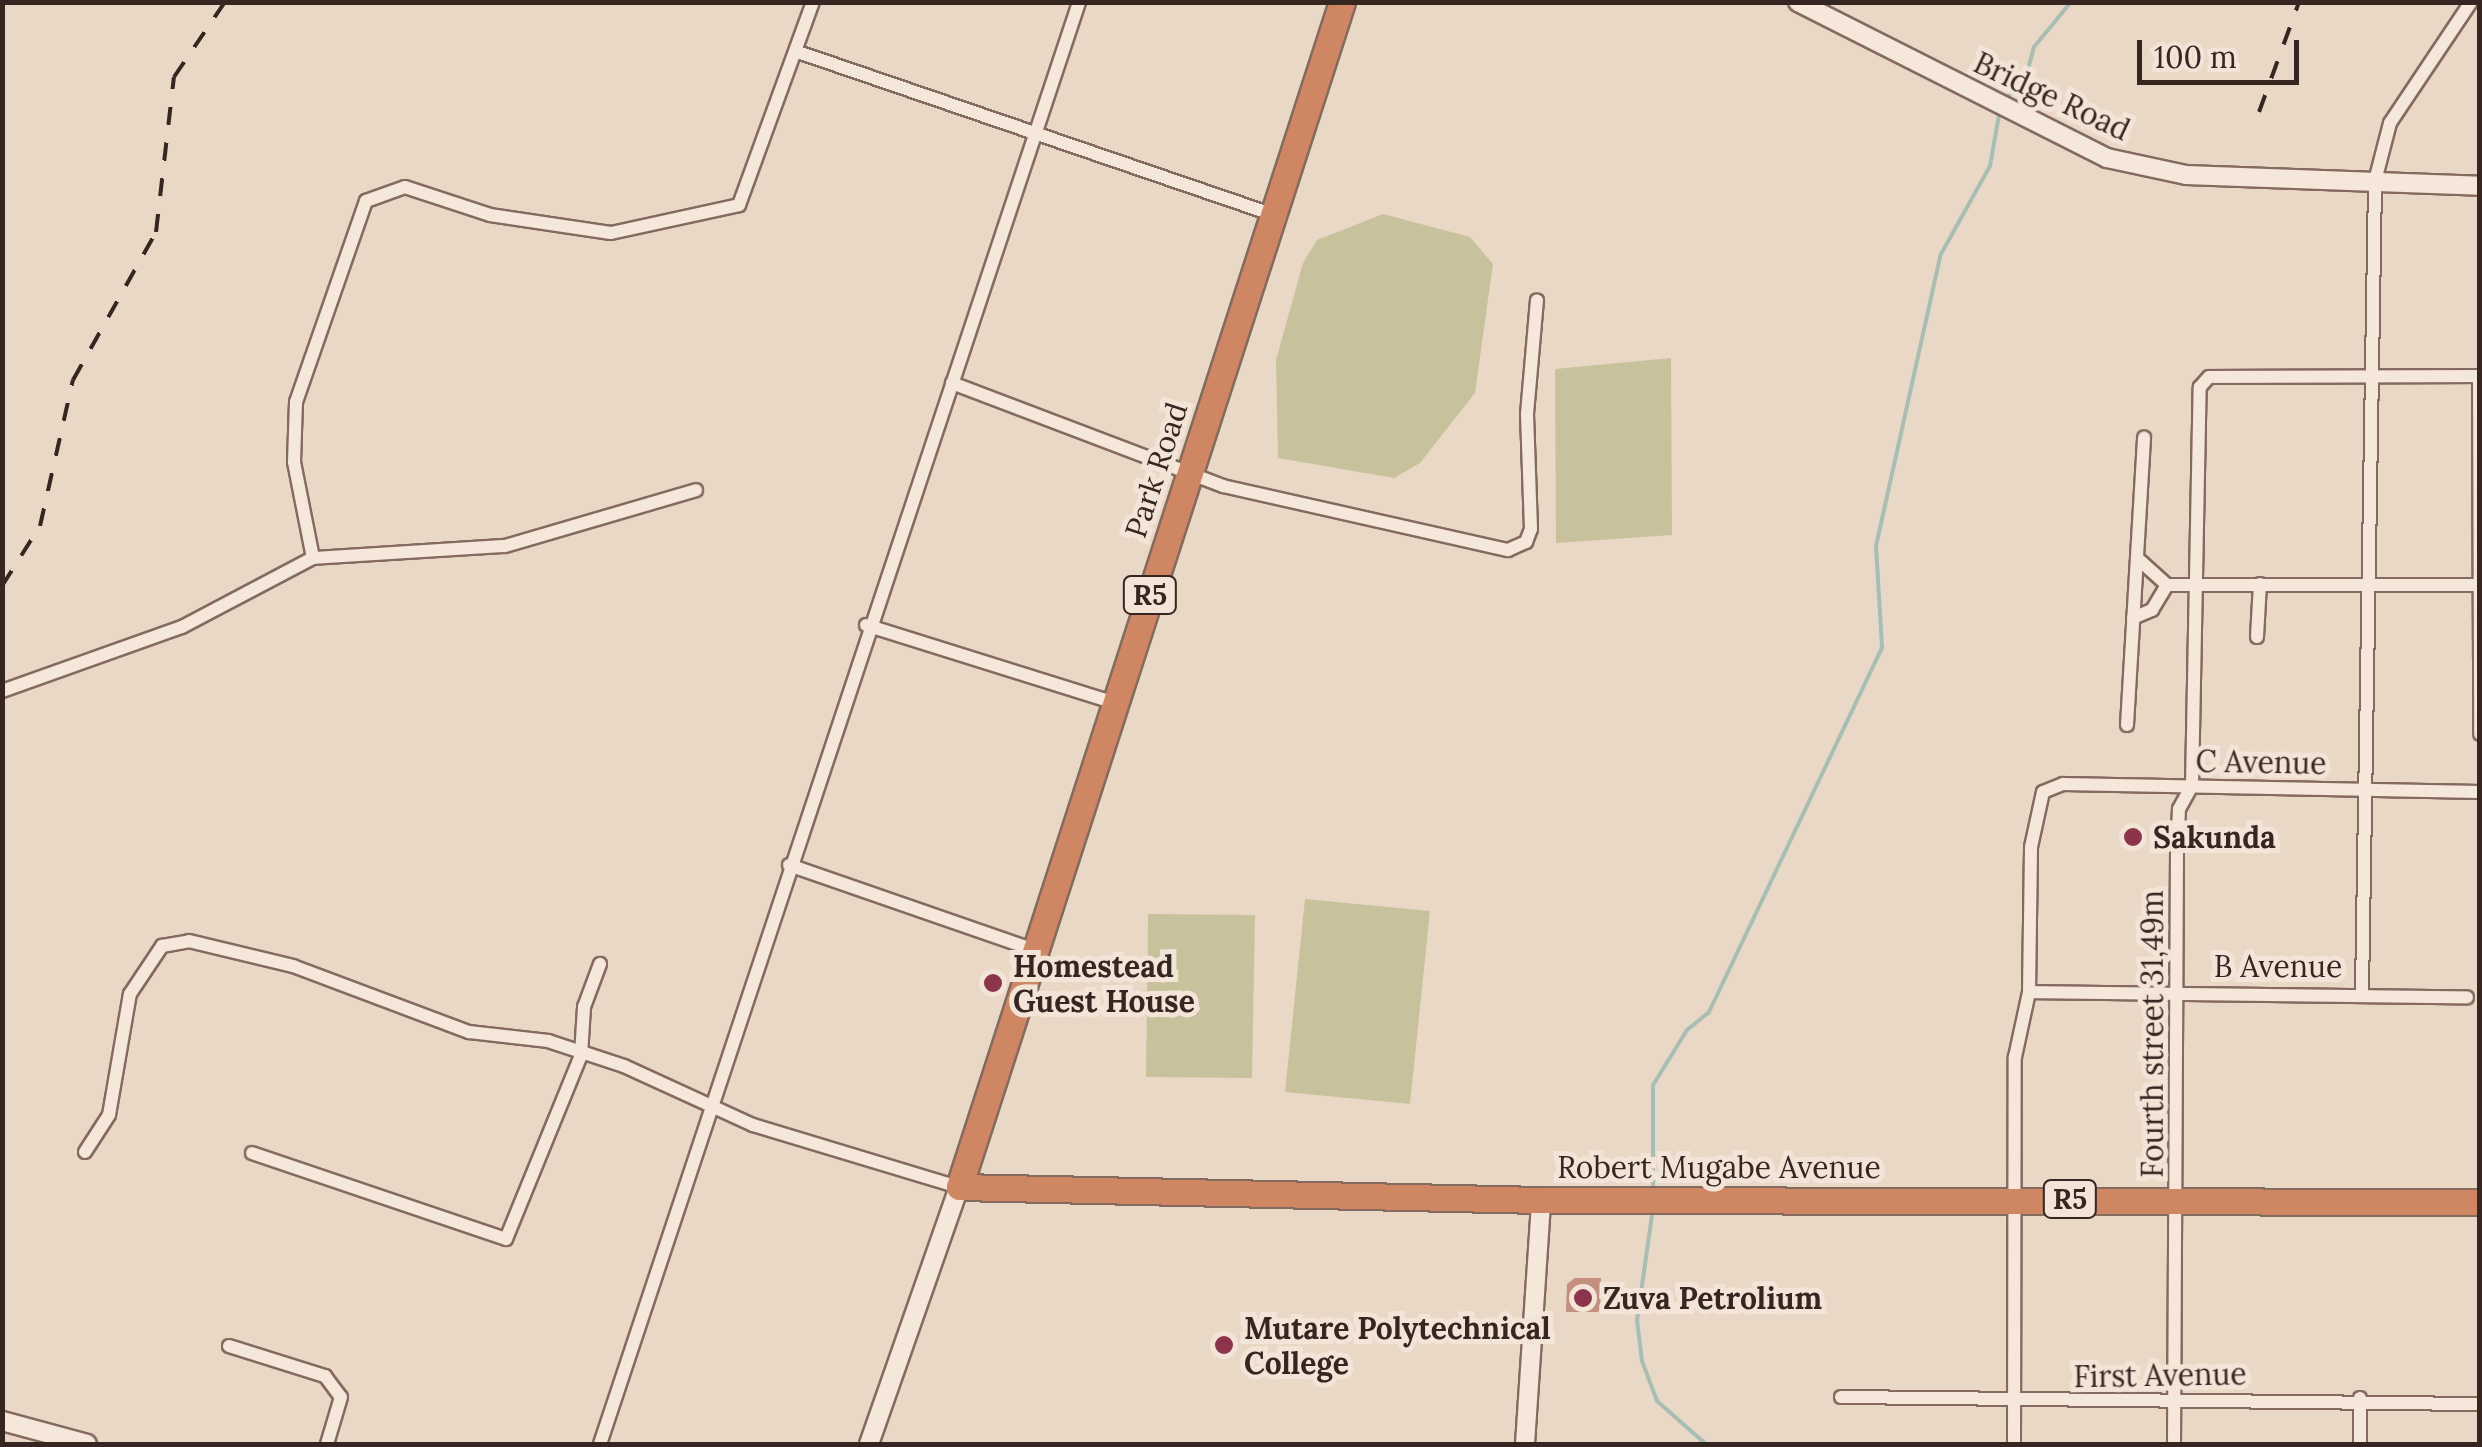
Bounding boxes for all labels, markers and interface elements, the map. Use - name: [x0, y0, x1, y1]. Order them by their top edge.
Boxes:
- scale bar: [2142, 20, 2304, 82]
- text: 100 m: [2154, 38, 2237, 76]
- street label: Bridge Road: [1968, 44, 2136, 148]
- street label: Park Road: [1117, 398, 1195, 542]
- road number: R5: [1122, 572, 1178, 618]
- street label: C Avenue: [2195, 743, 2327, 781]
- place label: Sakunda: [2153, 819, 2276, 855]
- marker: Sakunda: [2122, 826, 2144, 848]
- street label: Fourth street 31,49m: [2134, 890, 2170, 1178]
- place label: Homestead Guest House: [1013, 948, 1195, 1018]
- street label: B Avenue: [2214, 948, 2342, 984]
- marker: Homestead Guest House: [982, 972, 1004, 994]
- street label: Robert Mugabe Avenue: [1557, 1149, 1881, 1185]
- road number: R5: [2042, 1176, 2098, 1222]
- place label: Zuva Petrolium: [1603, 1280, 1822, 1316]
- marker: Zuva Petrolium: [1572, 1287, 1594, 1309]
- place label: Mutare Polytechnical College: [1244, 1310, 1551, 1380]
- marker: Mutare Polytechnical College: [1213, 1334, 1235, 1356]
- street label: First Avenue: [2073, 1355, 2247, 1395]

